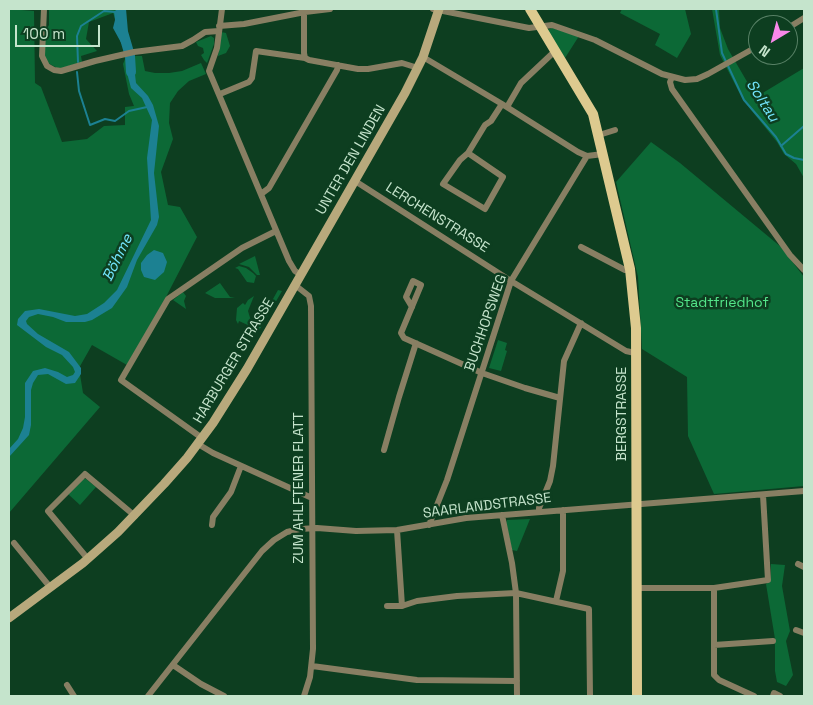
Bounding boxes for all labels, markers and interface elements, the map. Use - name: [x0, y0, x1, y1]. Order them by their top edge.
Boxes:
- scale bar: [18, 15, 102, 47]
- north arrow: [748, 15, 798, 65]
- text: 100 m: [23, 24, 65, 43]
- text: N: [755, 41, 774, 61]
- water label: Soltau: [742, 77, 782, 125]
- street label: UNTER DEN LINDEN: [313, 102, 389, 218]
- street label: LERCHENSTRASSE: [382, 179, 492, 257]
- water label: Böhme: [99, 232, 137, 284]
- street label: BUCHHOPSWEG: [462, 272, 510, 374]
- street label: HARBURGER STRASSE: [190, 295, 278, 427]
- park label: Stadtfriedhof: [675, 295, 769, 311]
- street label: BERGSTRASSE: [614, 367, 630, 461]
- street label: ZUM AHLFTENER FLATT: [291, 412, 307, 564]
- street label: SAARLANDSTRASSE: [422, 490, 552, 522]

